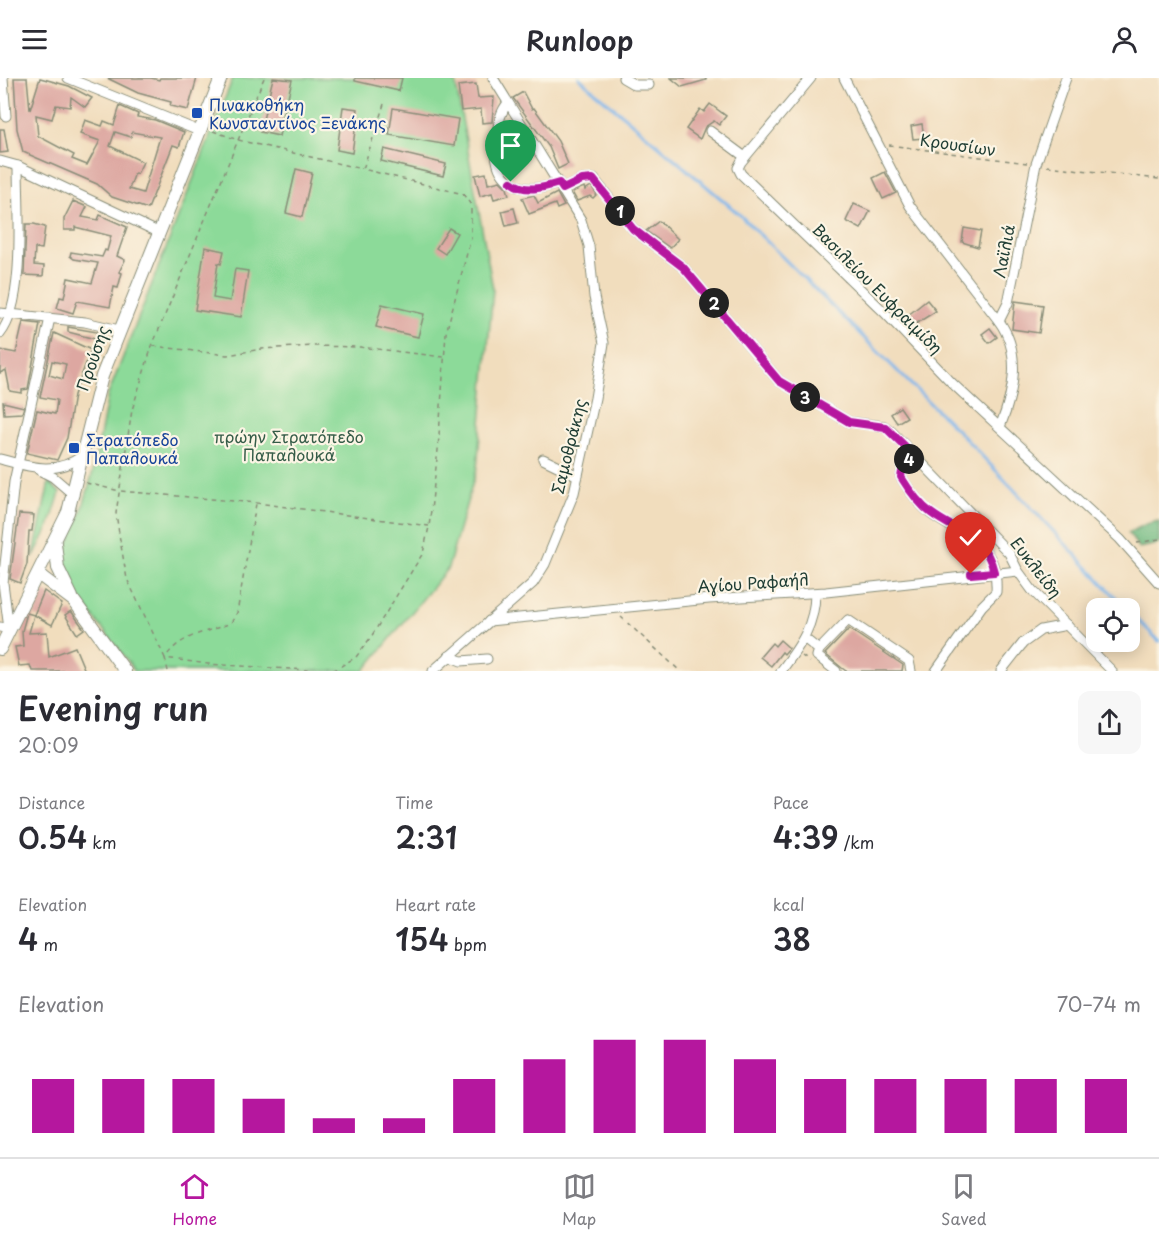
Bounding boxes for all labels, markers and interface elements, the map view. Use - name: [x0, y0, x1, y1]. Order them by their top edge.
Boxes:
- text: Runloop: [526, 19, 633, 60]
- icon: menu: [18, 23, 51, 56]
- icon: person: [1108, 23, 1141, 56]
- place label: Πινακοθήκη Κωνσταντίνος Ξενάκης: [209, 92, 386, 134]
- marker: Πινακοθήκη Κωνσταντίνος Ξενάκης: [190, 106, 204, 120]
- pin: [485, 120, 536, 182]
- street label: Κρουσίων: [919, 127, 997, 161]
- icon: arrive: [494, 129, 527, 162]
- pin: 1: [605, 196, 635, 226]
- text: 1: [616, 199, 624, 223]
- street label: Βασιλείου Ευφραιμίδη: [807, 217, 949, 359]
- street label: Λαϊλιά: [986, 222, 1020, 280]
- pin: 2: [699, 288, 729, 318]
- text: 2: [708, 291, 720, 315]
- street label: Προύσης: [70, 322, 114, 394]
- pin: 3: [790, 382, 820, 412]
- text: 3: [800, 385, 810, 409]
- street label: Σαμοθράκης: [545, 396, 591, 496]
- park label: πρώην Στρατόπεδο Παπαλουκά: [214, 424, 364, 466]
- place label: Στρατόπεδο Παπαλουκά: [86, 427, 179, 469]
- marker: Στρατόπεδο Παπαλουκά: [67, 441, 81, 455]
- pin: 4: [894, 444, 924, 474]
- text: 4: [904, 447, 914, 471]
- pin: [945, 512, 996, 574]
- icon: check: [954, 521, 987, 554]
- street label: Ευκλείδη: [1006, 532, 1068, 602]
- street label: Αγίου Ραφαήλ: [697, 566, 809, 598]
- map controls: [1086, 598, 1140, 652]
- button: locate: [1086, 598, 1140, 652]
- text: Evening run: [18, 682, 209, 732]
- button: share: [1078, 691, 1141, 754]
- text: 20:09: [18, 730, 79, 760]
- text: Distance: [18, 790, 85, 814]
- text: Time: [395, 790, 433, 814]
- text: Pace: [773, 790, 809, 814]
- text: 0.54: [18, 814, 87, 859]
- text: 2:31: [395, 814, 457, 859]
- text: 4:39: [773, 814, 839, 859]
- text: km: [87, 830, 116, 854]
- text: /km: [839, 830, 874, 854]
- text: Elevation: [18, 892, 87, 916]
- text: Heart rate: [395, 892, 476, 916]
- text: kcal: [773, 892, 805, 916]
- text: 4: [18, 916, 38, 961]
- text: 154: [395, 916, 449, 961]
- text: 38: [773, 916, 811, 961]
- text: m: [38, 932, 58, 956]
- text: bpm: [449, 932, 487, 956]
- text: Elevation: [18, 989, 104, 1019]
- text: 70–74 m: [1057, 989, 1141, 1019]
- tab: Home: [172, 1170, 217, 1230]
- tab: Map: [562, 1170, 596, 1230]
- tab: Saved: [941, 1170, 987, 1230]

